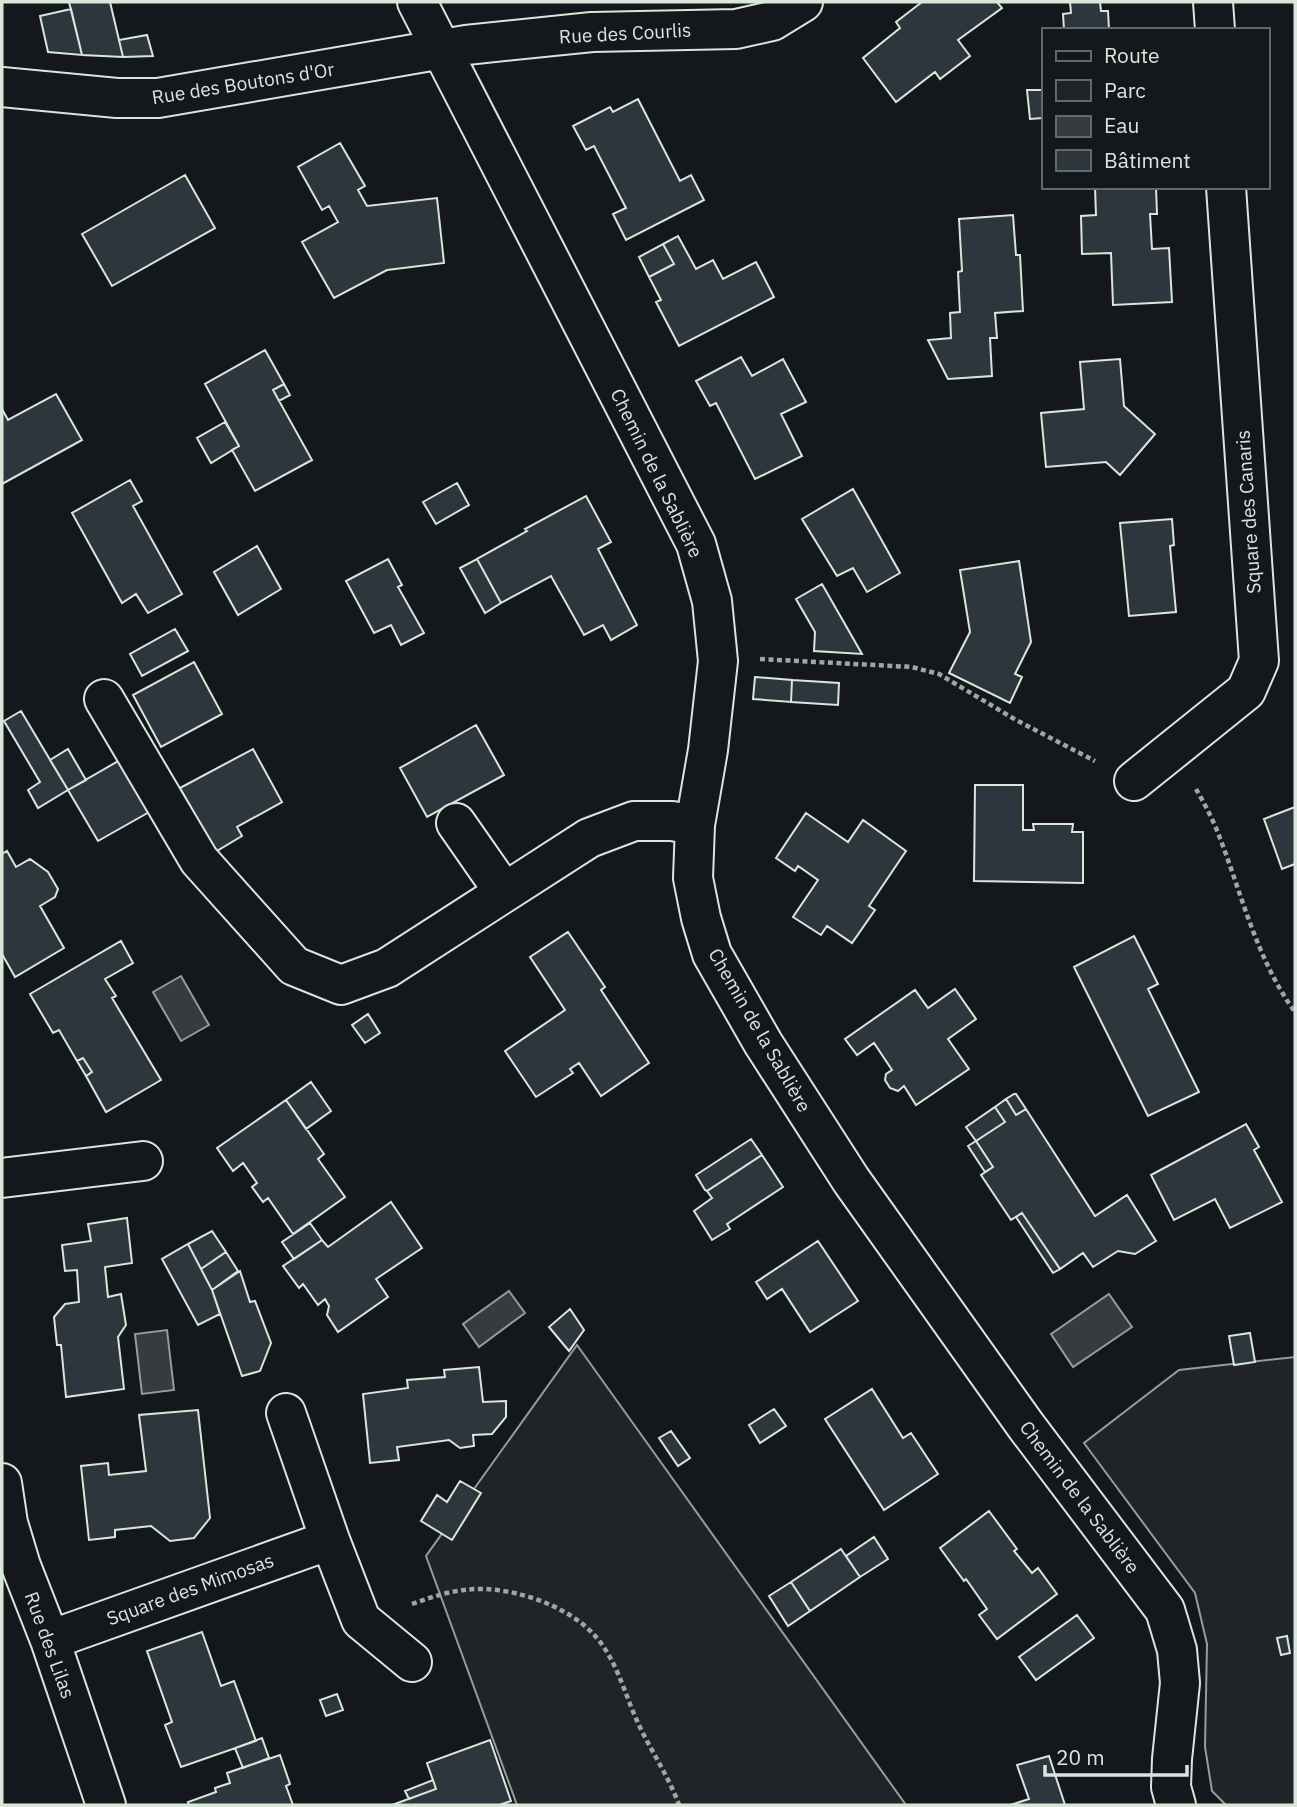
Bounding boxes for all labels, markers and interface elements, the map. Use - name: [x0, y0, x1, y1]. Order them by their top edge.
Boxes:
- street label: Rue des Courlis: [558, 18, 692, 48]
- legend: [1042, 28, 1269, 189]
- text: Route: [1104, 41, 1160, 69]
- street label: Rue des Boutons d'Or: [150, 57, 336, 109]
- text: Parc: [1104, 76, 1146, 104]
- text: Eau: [1104, 111, 1139, 139]
- text: Bâtiment: [1104, 146, 1191, 174]
- street label: Chemin de la Sablière: [606, 384, 708, 562]
- street label: Square des Canaris: [1230, 429, 1266, 595]
- street label: Chemin de la Sablière: [703, 944, 817, 1116]
- street label: Chemin de la Sablière: [1015, 1416, 1145, 1578]
- street label: Square des Mimosas: [103, 1548, 277, 1630]
- street label: Rue des Lilas: [20, 1588, 80, 1702]
- scale bar: [1045, 1734, 1187, 1778]
- text: 20 m: [1056, 1743, 1105, 1771]

